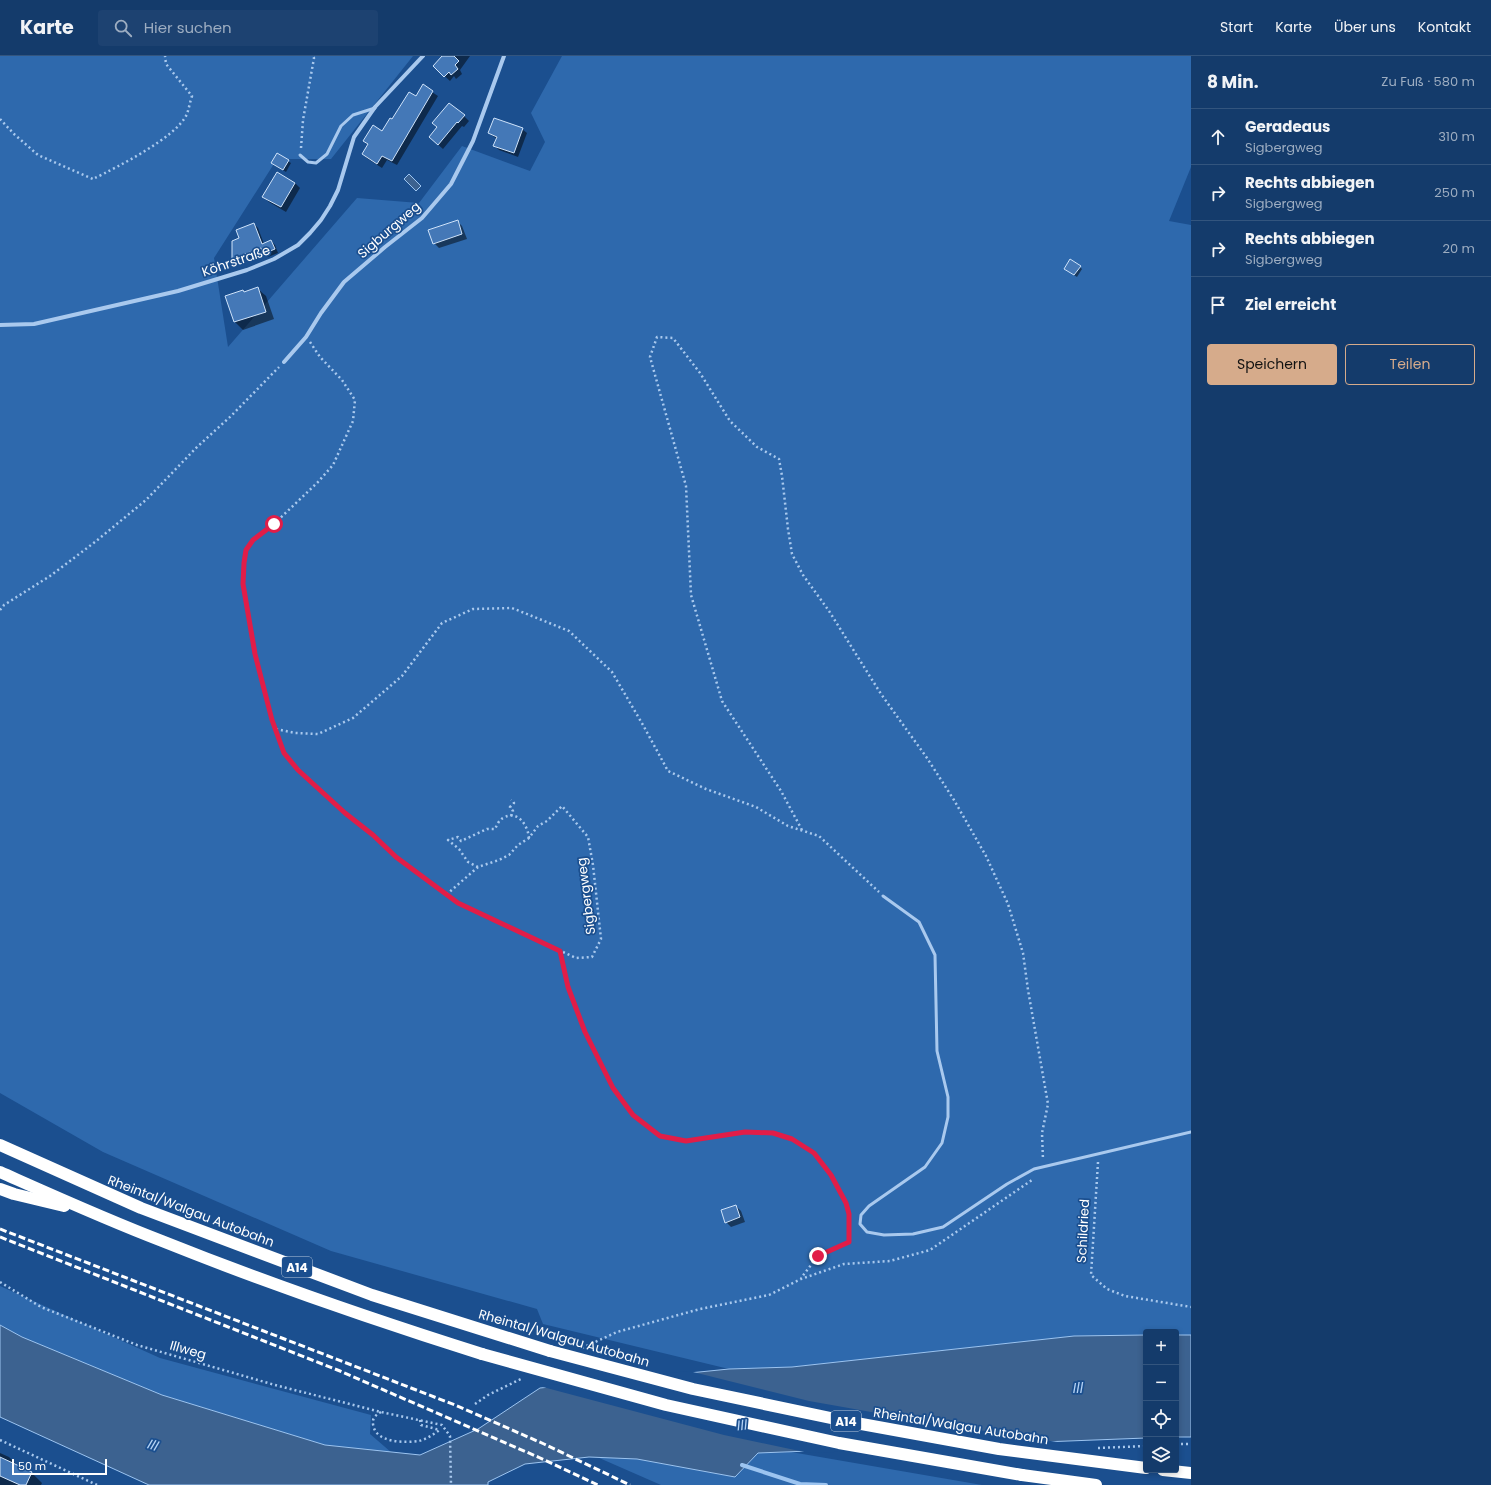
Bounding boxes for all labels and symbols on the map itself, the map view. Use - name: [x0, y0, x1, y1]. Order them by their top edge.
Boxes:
- street label: Sigburgweg: [353, 197, 425, 263]
- street label: Köhrstraße: [199, 240, 273, 282]
- route start: [265, 515, 283, 533]
- street label: Sigbergweg: [572, 856, 600, 936]
- street label: Rheintal/Walgau Autobahn: [105, 1170, 277, 1252]
- street label: Schildried: [1072, 1199, 1094, 1263]
- route end: [809, 1247, 827, 1265]
- road number: A14: [282, 1257, 312, 1277]
- street label: Rheintal/Walgau Autobahn: [476, 1304, 652, 1372]
- street label: Illweg: [168, 1336, 208, 1364]
- water label: Ill: [1073, 1378, 1084, 1398]
- street label: Rheintal/Walgau Autobahn: [872, 1403, 1050, 1449]
- road number: A14: [831, 1411, 861, 1431]
- water label: Ill: [736, 1415, 749, 1435]
- water label: Ill: [145, 1434, 162, 1456]
- scale bar: [12, 1457, 107, 1476]

